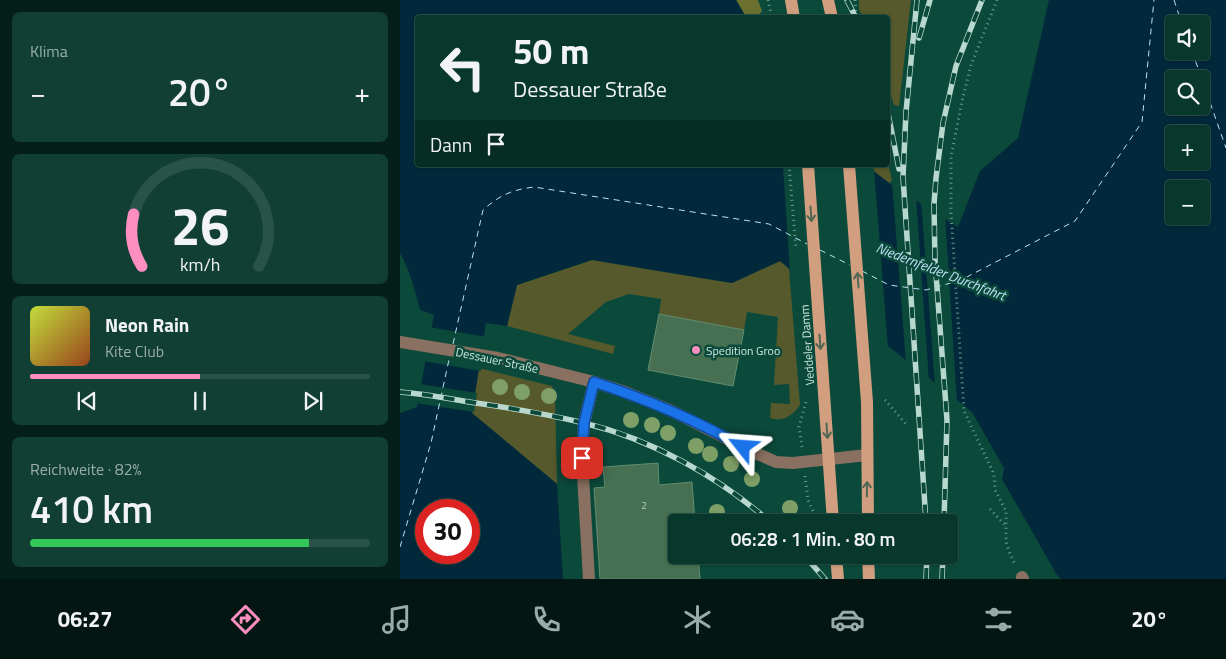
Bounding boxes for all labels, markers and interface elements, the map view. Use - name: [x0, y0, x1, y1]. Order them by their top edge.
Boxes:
- map controls: [1165, 15, 1210, 225]
- button: sound: [1165, 15, 1210, 60]
- text: 50 m: [513, 24, 589, 78]
- icon: left: [430, 35, 495, 100]
- text: Klima: [30, 39, 68, 63]
- text: 20°: [168, 63, 232, 121]
- button: search: [1165, 70, 1210, 115]
- text: −: [30, 71, 46, 114]
- text: +: [354, 71, 370, 114]
- text: Dessauer Straße: [513, 72, 667, 106]
- button: +: [1165, 125, 1210, 170]
- text: Dann: [430, 130, 472, 159]
- icon: arrive: [482, 130, 510, 158]
- button: −: [1165, 180, 1210, 225]
- text: 26: [171, 186, 229, 265]
- one-way arrow: [807, 205, 816, 221]
- water label: Niedernfelder Durchfahrt: [873, 237, 1010, 306]
- text: km/h: [180, 251, 220, 278]
- one-way arrow: [853, 273, 862, 289]
- street label: Veddeler Damm: [795, 304, 819, 386]
- text: Neon Rain: [105, 310, 189, 339]
- one-way arrow: [816, 334, 825, 350]
- text: Kite Club: [105, 339, 164, 363]
- place label: Spedition Groo: [706, 341, 780, 360]
- street label: Dessauer Straße: [454, 342, 540, 378]
- marker: Spedition Groo: [690, 344, 702, 356]
- icon: previous: [73, 387, 101, 415]
- icon: pause: [186, 387, 214, 415]
- icon: next: [299, 387, 327, 415]
- position arrow: [716, 420, 768, 472]
- one-way arrow: [822, 423, 831, 439]
- pin: [561, 437, 603, 479]
- icon: arrive: [568, 444, 596, 472]
- text: Reichweite · 82%: [30, 457, 142, 481]
- text: 410 km: [30, 480, 153, 538]
- one-way arrow: [862, 481, 872, 498]
- house number: 2: [641, 498, 647, 513]
- speed limit sign: 30: [415, 499, 480, 564]
- text: 06:28 · 1 Min. · 80 m: [731, 524, 895, 553]
- text: 06:27: [58, 602, 113, 636]
- icon: directions: [228, 602, 263, 637]
- icon: music: [379, 602, 414, 637]
- icon: phone: [529, 602, 564, 637]
- icon: climate: [680, 602, 715, 637]
- icon: car: [830, 602, 865, 637]
- icon: filters: [981, 602, 1016, 637]
- text: 20°: [1131, 602, 1168, 636]

